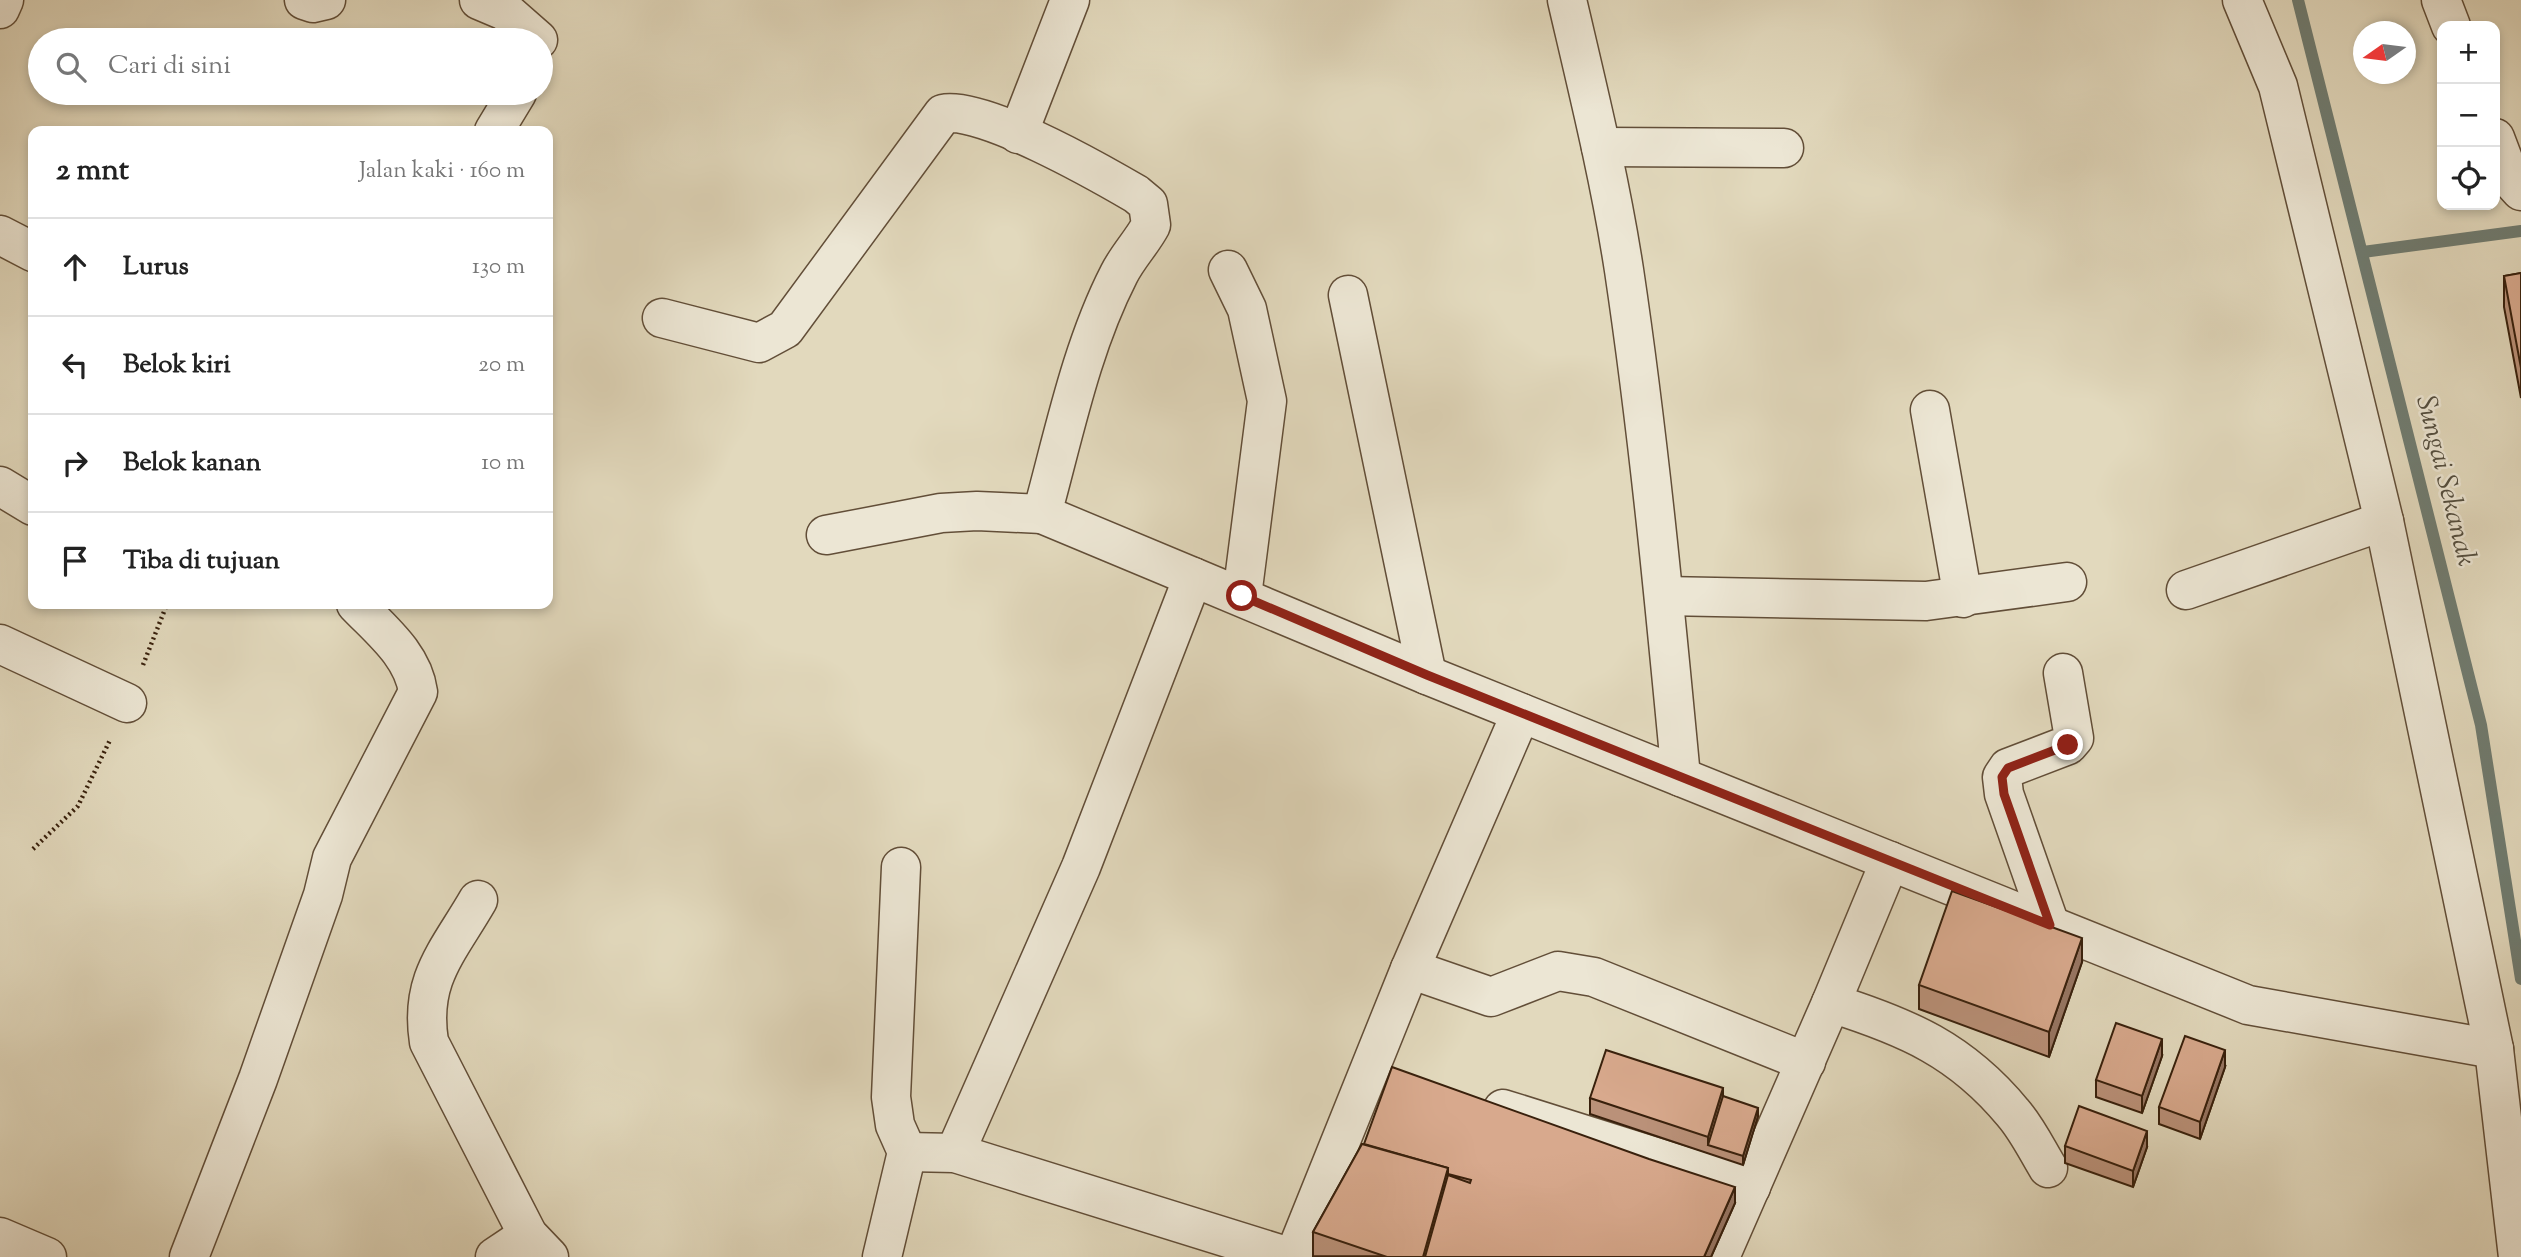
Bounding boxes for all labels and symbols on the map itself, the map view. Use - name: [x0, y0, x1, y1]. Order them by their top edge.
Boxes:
- north arrow: [2353, 21, 2416, 84]
- water label: Sungai Sekanak: [2404, 392, 2486, 571]
- route start: [1226, 580, 1257, 611]
- route end: [2052, 729, 2083, 760]

